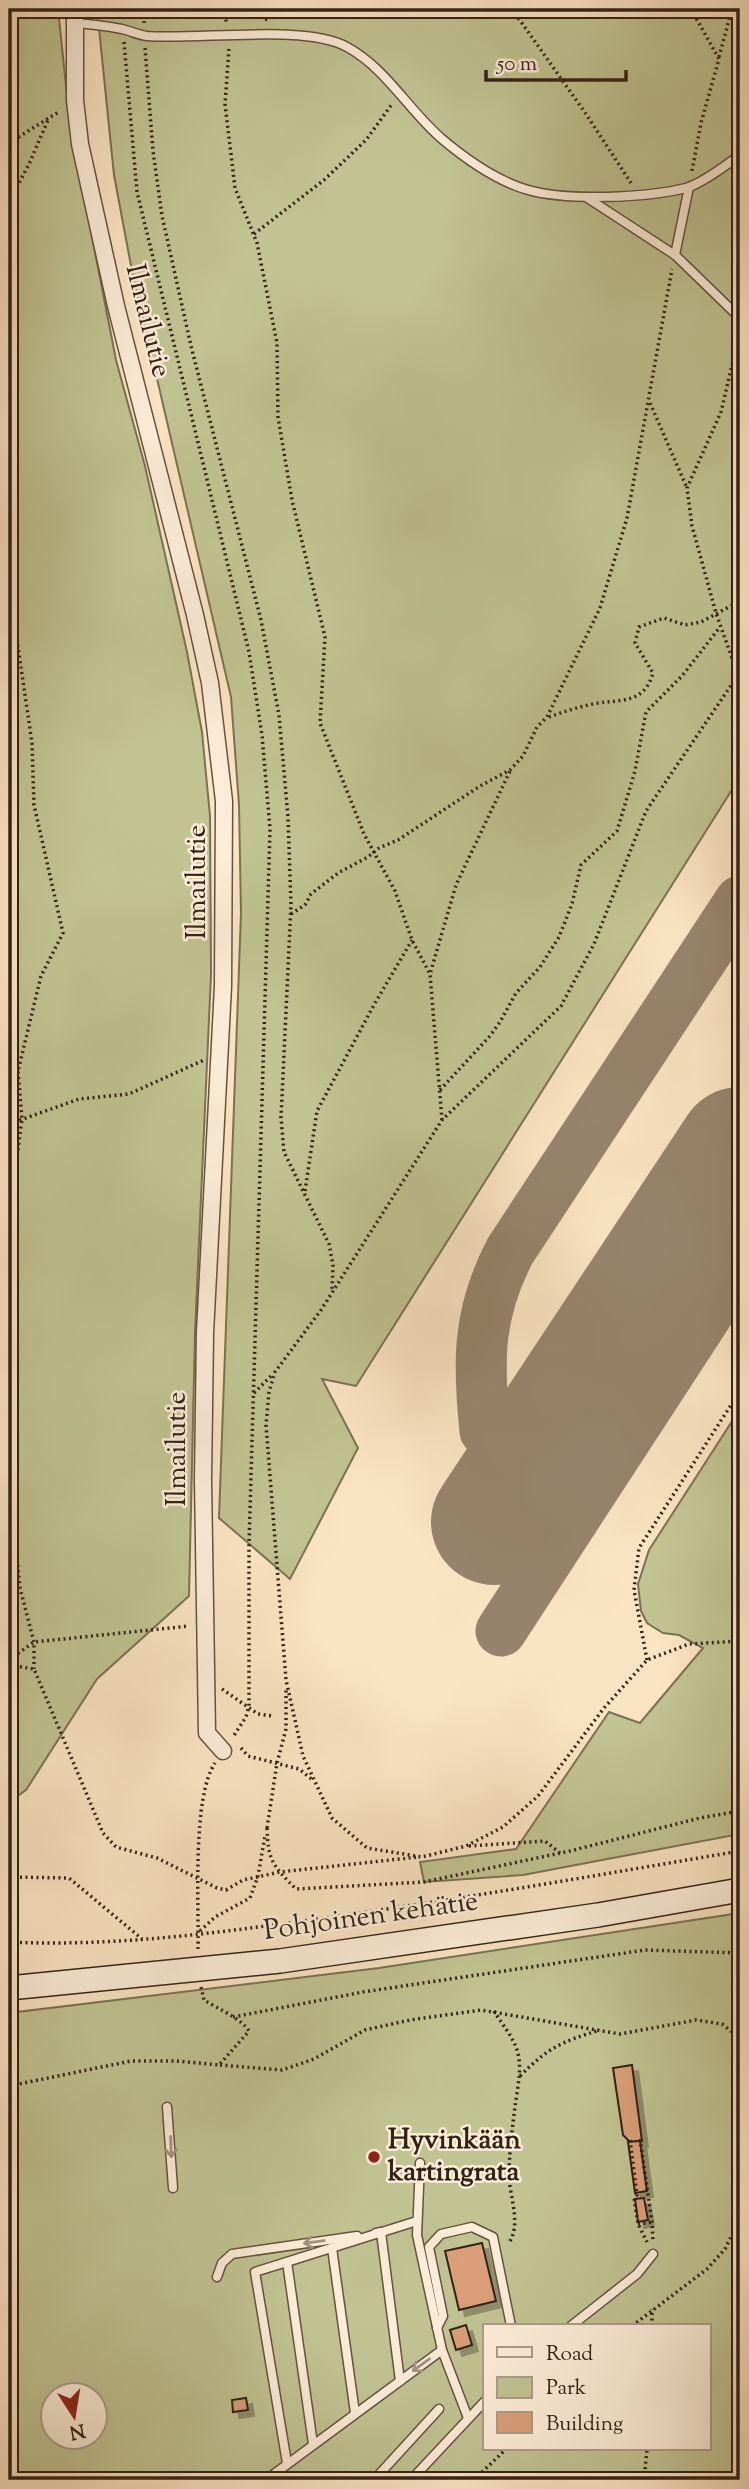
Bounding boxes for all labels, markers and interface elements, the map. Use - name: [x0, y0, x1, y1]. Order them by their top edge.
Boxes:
- scale bar: [486, 38, 626, 82]
- text: 50 m: [496, 50, 537, 80]
- street label: Ilmailutie: [114, 260, 180, 382]
- street label: Ilmailutie: [178, 824, 218, 940]
- street label: Ilmailutie: [158, 1391, 198, 1507]
- street label: Pohjoinen kehätie: [261, 1882, 481, 1952]
- place label: Hyvinkään kartingrata: [387, 2121, 521, 2193]
- one-way arrow: [164, 2135, 177, 2158]
- marker: Hyvinkään kartingrata: [366, 2149, 382, 2165]
- one-way arrow: [303, 2236, 326, 2249]
- legend: [483, 2324, 710, 2450]
- text: Road: [546, 2340, 593, 2370]
- one-way arrow: [412, 2358, 431, 2373]
- text: Park: [546, 2374, 587, 2404]
- north arrow: [38, 2380, 108, 2450]
- text: Building: [546, 2410, 623, 2440]
- text: N: [67, 2415, 87, 2445]

